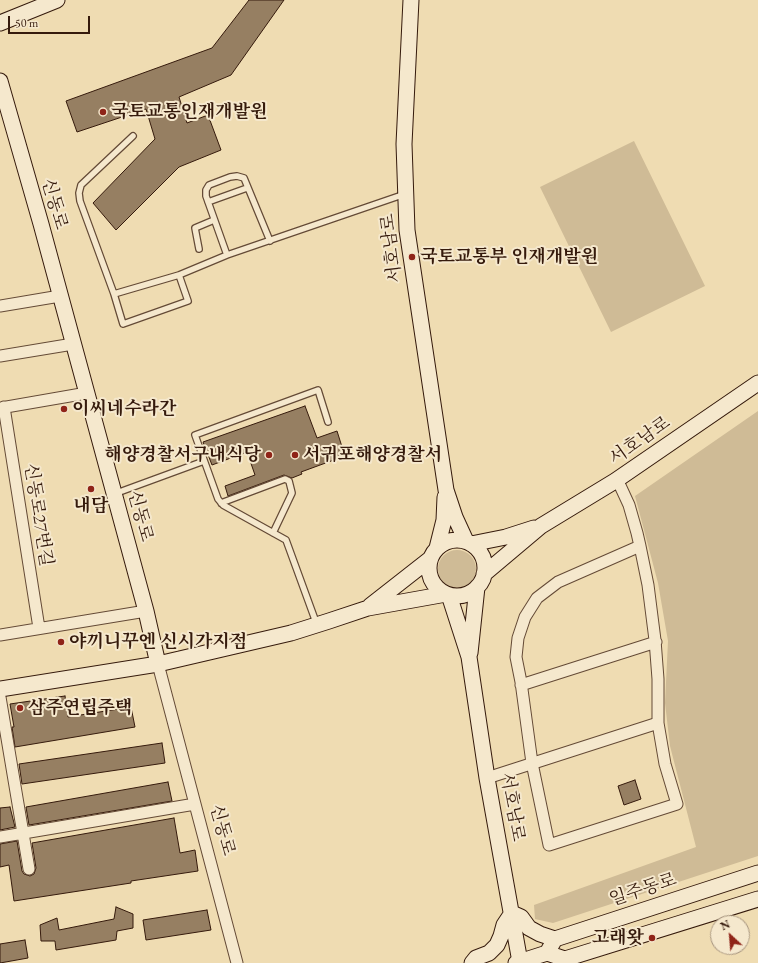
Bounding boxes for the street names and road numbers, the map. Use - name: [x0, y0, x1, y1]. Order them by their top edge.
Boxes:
- street label: 신동로: [36, 176, 72, 232]
- street label: 서호남로: [377, 212, 407, 284]
- street label: 서호남로: [605, 412, 675, 470]
- street label: 신동로27번길: [19, 462, 57, 568]
- street label: 신동로: [123, 488, 157, 544]
- street label: 서호남로: [495, 771, 529, 843]
- street label: 신동로: [205, 802, 239, 858]
- street label: 일주동로: [607, 869, 679, 911]

